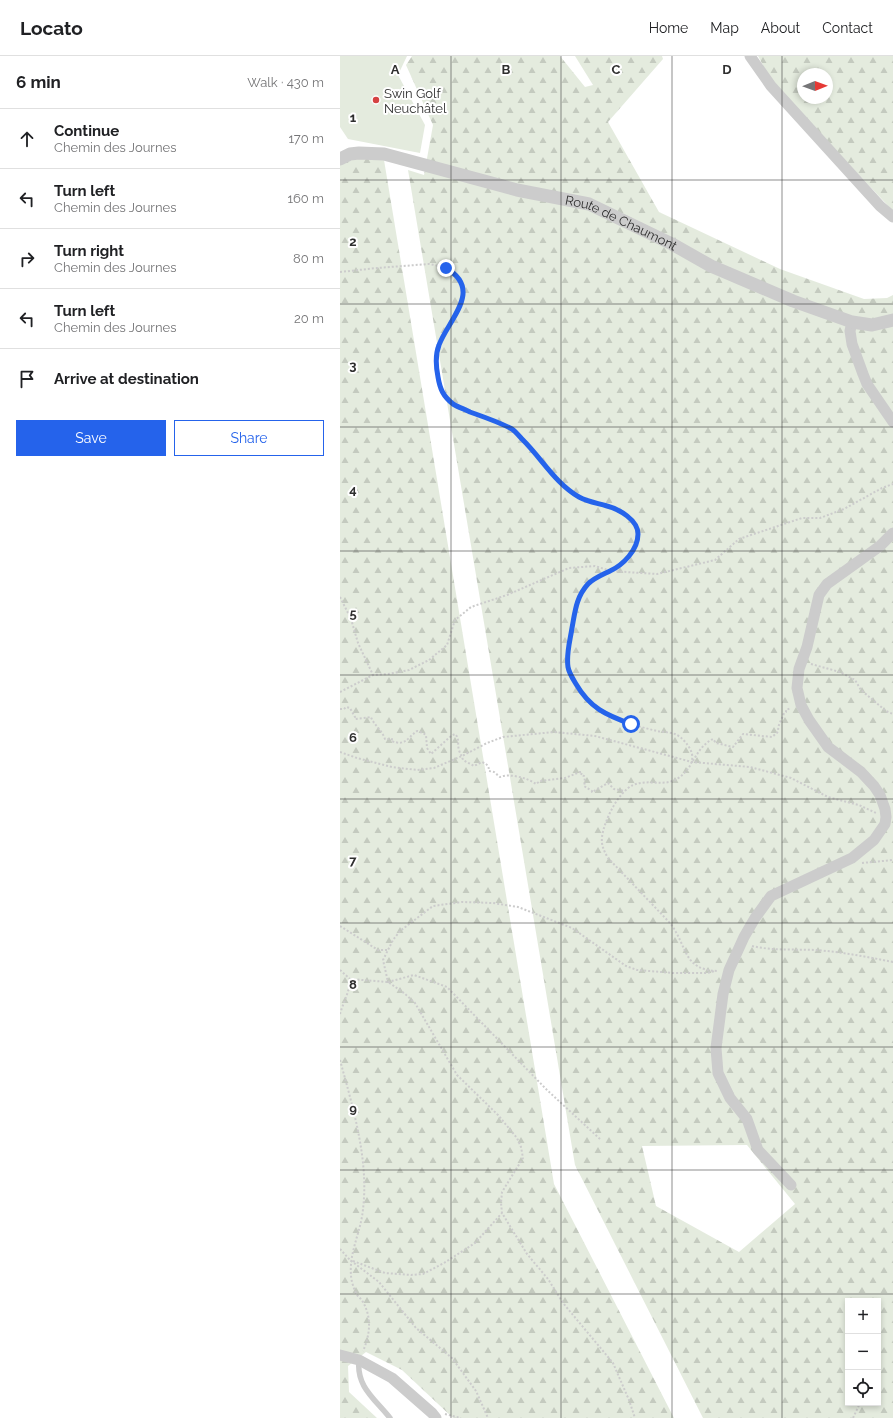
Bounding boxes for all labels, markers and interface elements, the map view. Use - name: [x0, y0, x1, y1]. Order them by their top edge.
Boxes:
- text: Locato: [20, 17, 83, 39]
- text: Home: [649, 20, 688, 36]
- text: Map: [710, 20, 739, 36]
- text: About: [761, 20, 800, 36]
- text: Contact: [822, 20, 873, 36]
- text: A: [391, 62, 400, 77]
- text: B: [502, 62, 511, 77]
- text: C: [612, 62, 621, 77]
- text: D: [722, 62, 732, 77]
- north arrow: [797, 68, 833, 104]
- text: 6 min: [16, 72, 61, 92]
- text: Walk · 430 m: [247, 75, 324, 90]
- place label: Swin Golf Neuchâtel: [384, 86, 447, 116]
- marker: Swin Golf Neuchâtel: [371, 95, 381, 105]
- text: 1: [350, 110, 357, 125]
- text: Continue: [54, 122, 119, 140]
- icon: ahead: [16, 128, 38, 150]
- text: 170 m: [288, 131, 324, 146]
- text: Chemin des Journes: [54, 140, 176, 155]
- text: Turn left: [54, 182, 115, 200]
- icon: left: [16, 188, 38, 210]
- text: 160 m: [287, 191, 324, 206]
- street label: Route de Chaumont: [564, 193, 680, 254]
- text: Chemin des Journes: [54, 200, 176, 215]
- text: 2: [349, 234, 357, 249]
- text: Turn right: [54, 242, 124, 260]
- icon: right: [16, 248, 38, 270]
- text: 80 m: [293, 251, 324, 266]
- route end: [437, 259, 455, 277]
- text: Chemin des Journes: [54, 260, 176, 275]
- text: Turn left: [54, 302, 115, 320]
- icon: left: [16, 308, 38, 330]
- text: 20 m: [294, 311, 324, 326]
- text: Chemin des Journes: [54, 320, 176, 335]
- text: 3: [349, 358, 357, 373]
- icon: arrive: [16, 368, 38, 390]
- text: Arrive at destination: [54, 370, 199, 388]
- button: Save: [16, 420, 166, 456]
- button: Share: [174, 420, 324, 456]
- text: 4: [349, 482, 357, 497]
- text: 5: [349, 606, 357, 621]
- route start: [622, 715, 640, 733]
- text: 6: [349, 730, 357, 745]
- text: 7: [349, 853, 357, 868]
- text: 8: [349, 977, 357, 992]
- text: 9: [349, 1101, 357, 1116]
- map controls: [845, 1298, 881, 1406]
- button: +: [845, 1298, 881, 1334]
- button: −: [845, 1334, 881, 1370]
- button: locate: [845, 1370, 881, 1406]

